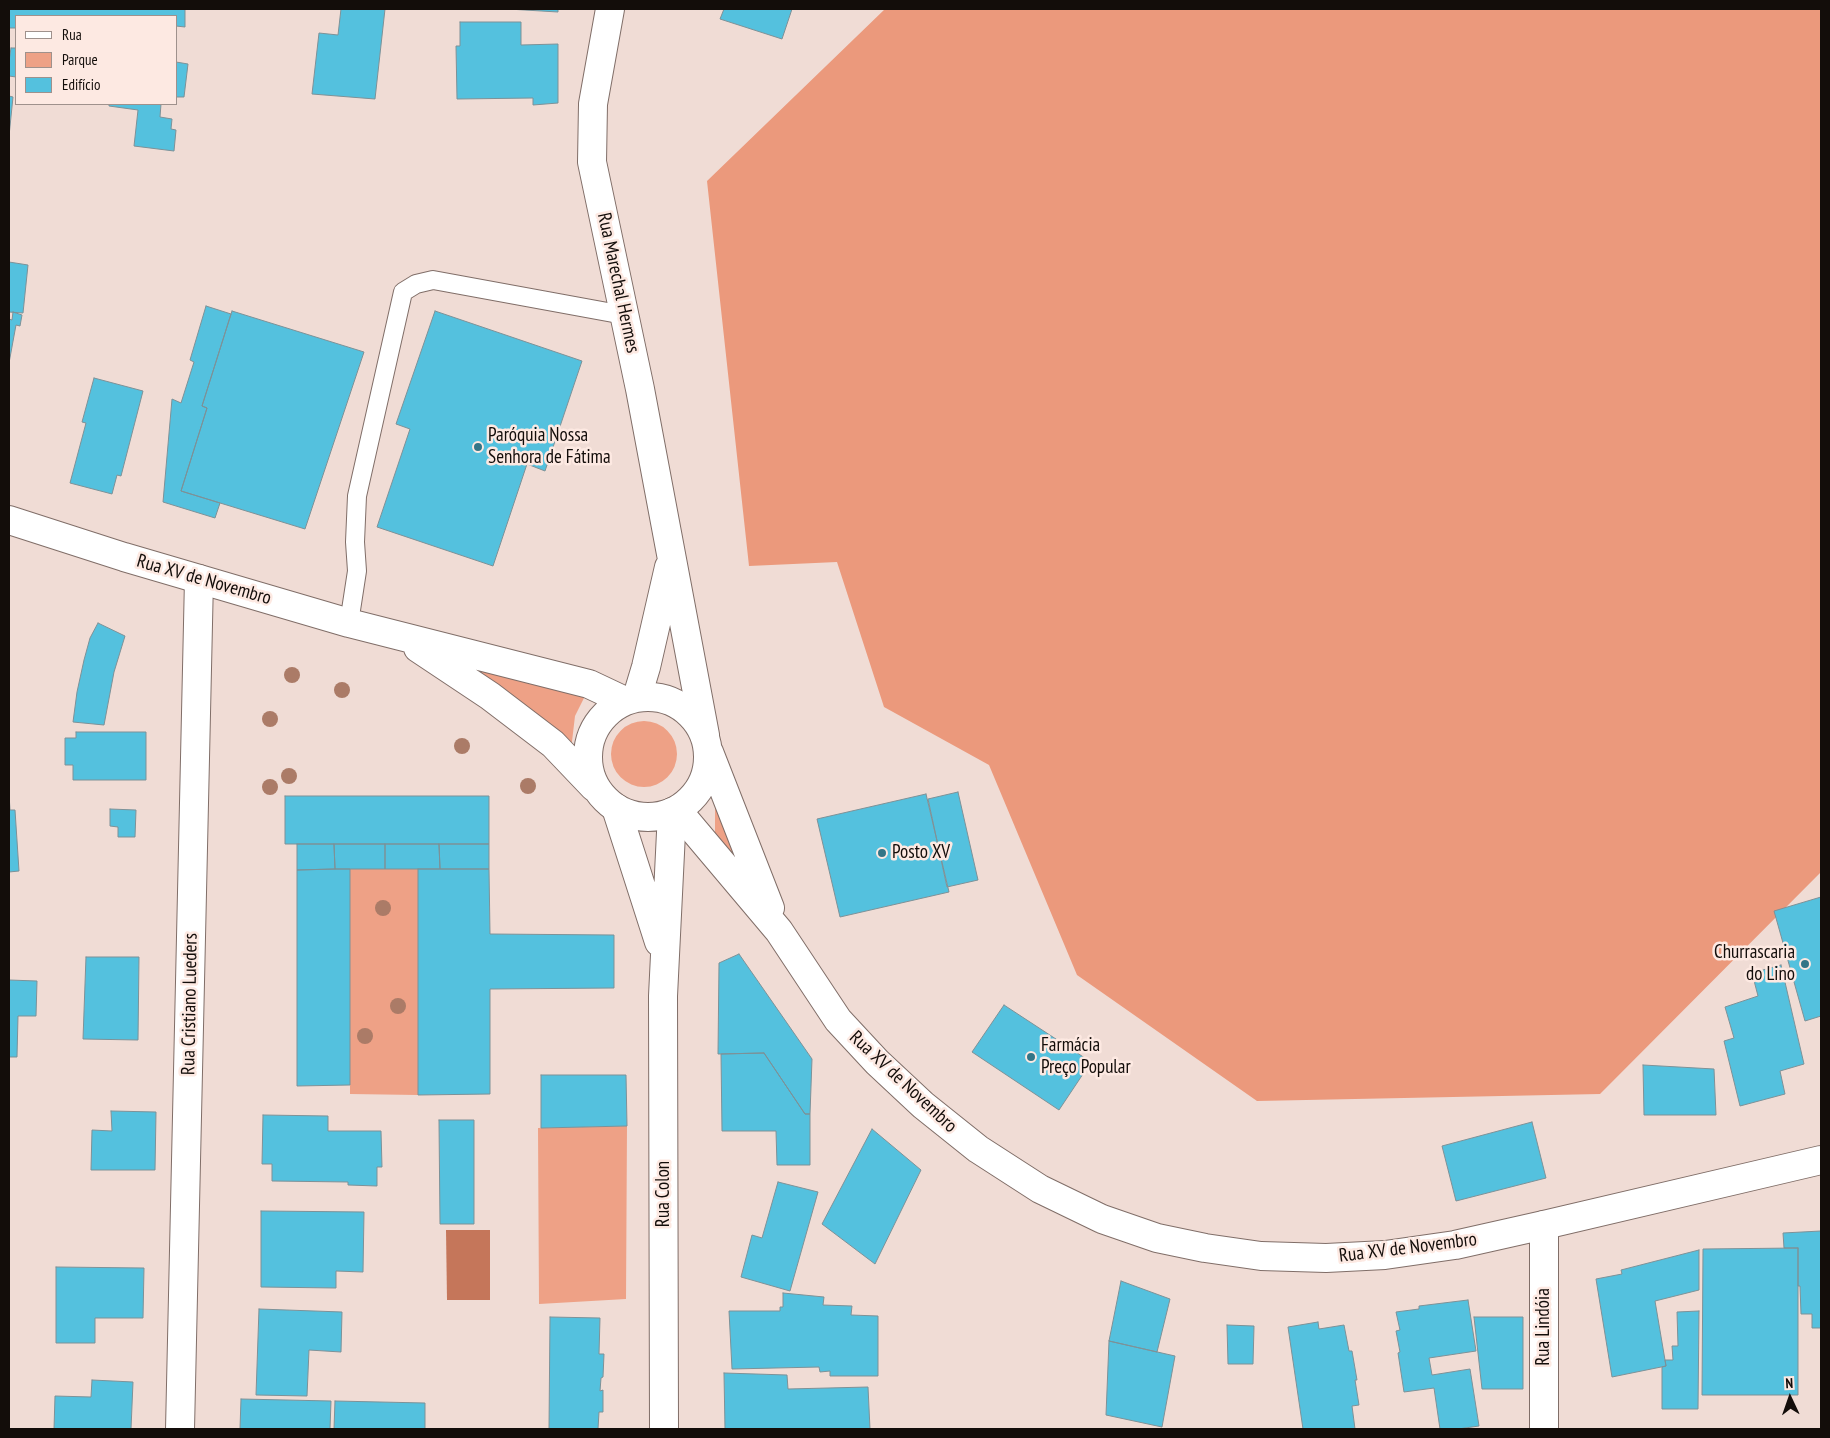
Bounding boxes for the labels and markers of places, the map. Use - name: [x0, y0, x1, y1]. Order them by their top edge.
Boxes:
- place label: Paróquia Nossa Senhora de Fátima: [488, 425, 611, 469]
- marker: Paróquia Nossa Senhora de Fátima: [472, 441, 484, 453]
- place label: Posto XV: [892, 842, 950, 864]
- marker: Posto XV: [876, 847, 888, 859]
- place label: Churrascaria do Lino: [1714, 942, 1795, 986]
- marker: Churrascaria do Lino: [1799, 958, 1811, 970]
- place label: Farmácia Preço Popular: [1041, 1035, 1131, 1079]
- marker: Farmácia Preço Popular: [1025, 1051, 1037, 1063]

